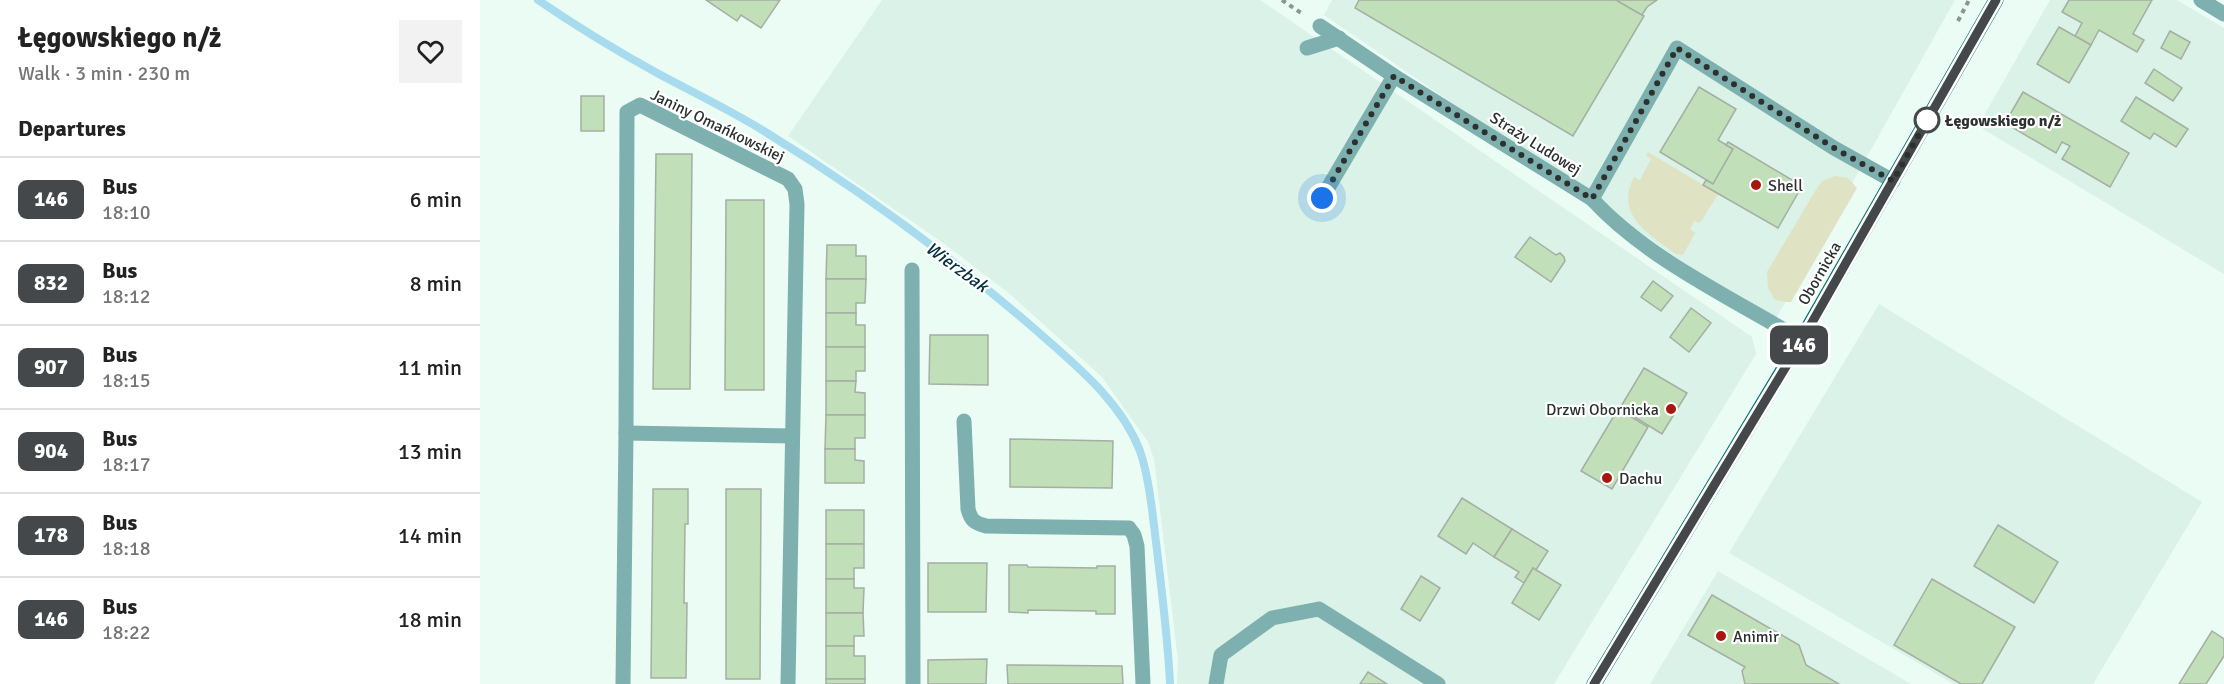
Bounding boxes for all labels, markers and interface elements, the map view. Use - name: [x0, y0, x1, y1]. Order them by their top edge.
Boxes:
- button: heart: [399, 20, 462, 83]
- text: Łęgowskiego n/ż: [18, 21, 221, 55]
- text: Walk · 3 min · 230 m: [18, 61, 190, 86]
- street label: Janiny Omańkowskiej: [647, 85, 788, 167]
- marker: Łęgowskiego n/ż: [1914, 107, 1940, 133]
- street label: Straży Ludowej: [1486, 108, 1585, 180]
- place label: Łęgowskiego n/ż: [1944, 111, 2061, 131]
- text: Departures: [18, 115, 126, 142]
- text: Bus: [102, 173, 137, 200]
- place label: Shell: [1768, 176, 1803, 196]
- marker: Shell: [1749, 178, 1763, 192]
- your location: [1307, 183, 1337, 213]
- text: 146: [34, 186, 68, 212]
- text: 6 min: [410, 186, 462, 213]
- text: 18:10: [102, 200, 151, 225]
- water label: Wierzbak: [922, 237, 994, 298]
- street label: Obornicka: [1794, 238, 1846, 309]
- text: Bus: [102, 257, 137, 284]
- text: 832: [34, 270, 68, 296]
- text: 8 min: [410, 270, 462, 297]
- text: 18:12: [102, 284, 151, 309]
- line badge: 146: [1764, 326, 1834, 364]
- text: 146: [1782, 332, 1816, 358]
- text: Bus: [102, 341, 137, 368]
- text: 907: [34, 354, 68, 380]
- text: 11 min: [398, 354, 462, 381]
- text: 18:15: [102, 368, 151, 393]
- place label: Drzwi Obornicka: [1546, 400, 1659, 420]
- marker: Drzwi Obornicka: [1664, 402, 1678, 416]
- text: Bus: [102, 425, 137, 452]
- text: 904: [34, 438, 68, 464]
- text: 13 min: [398, 438, 462, 465]
- text: 18:17: [102, 452, 151, 477]
- place label: Dachu: [1619, 469, 1662, 489]
- marker: Dachu: [1600, 471, 1614, 485]
- text: Bus: [102, 509, 137, 536]
- text: 178: [34, 522, 68, 548]
- text: 14 min: [398, 522, 462, 549]
- text: 18:18: [102, 536, 151, 561]
- text: Bus: [102, 593, 137, 620]
- text: 146: [34, 606, 68, 632]
- text: 18 min: [398, 606, 462, 633]
- text: 18:22: [102, 620, 151, 645]
- place label: Animir: [1733, 627, 1779, 647]
- marker: Animir: [1714, 629, 1728, 643]

